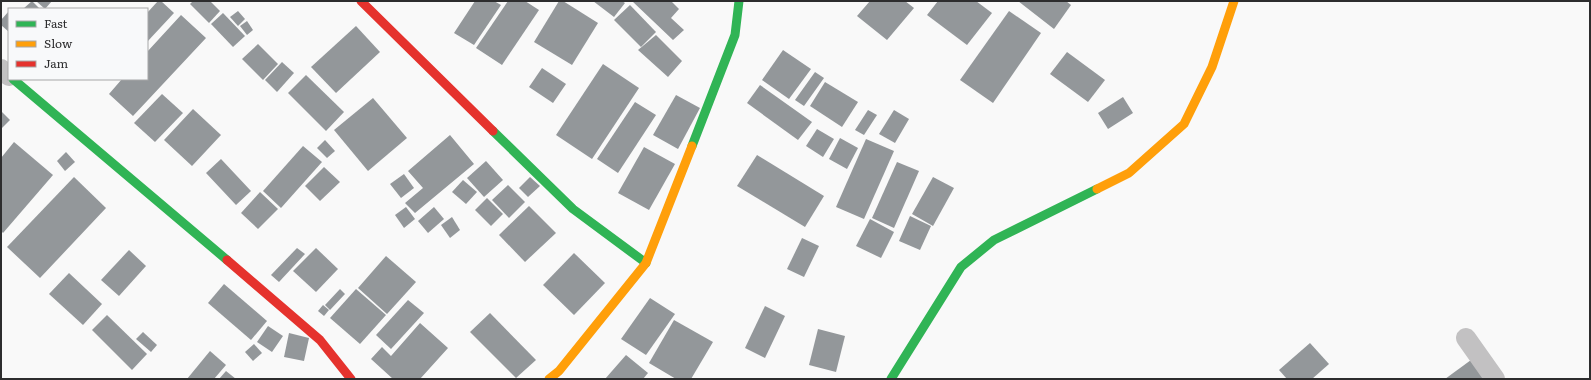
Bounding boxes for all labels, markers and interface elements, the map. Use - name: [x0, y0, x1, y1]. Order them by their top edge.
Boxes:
- legend: [8, 8, 148, 80]
- text: Fast: [44, 14, 68, 32]
- text: Slow: [44, 34, 73, 52]
- text: Jam: [44, 54, 69, 72]

